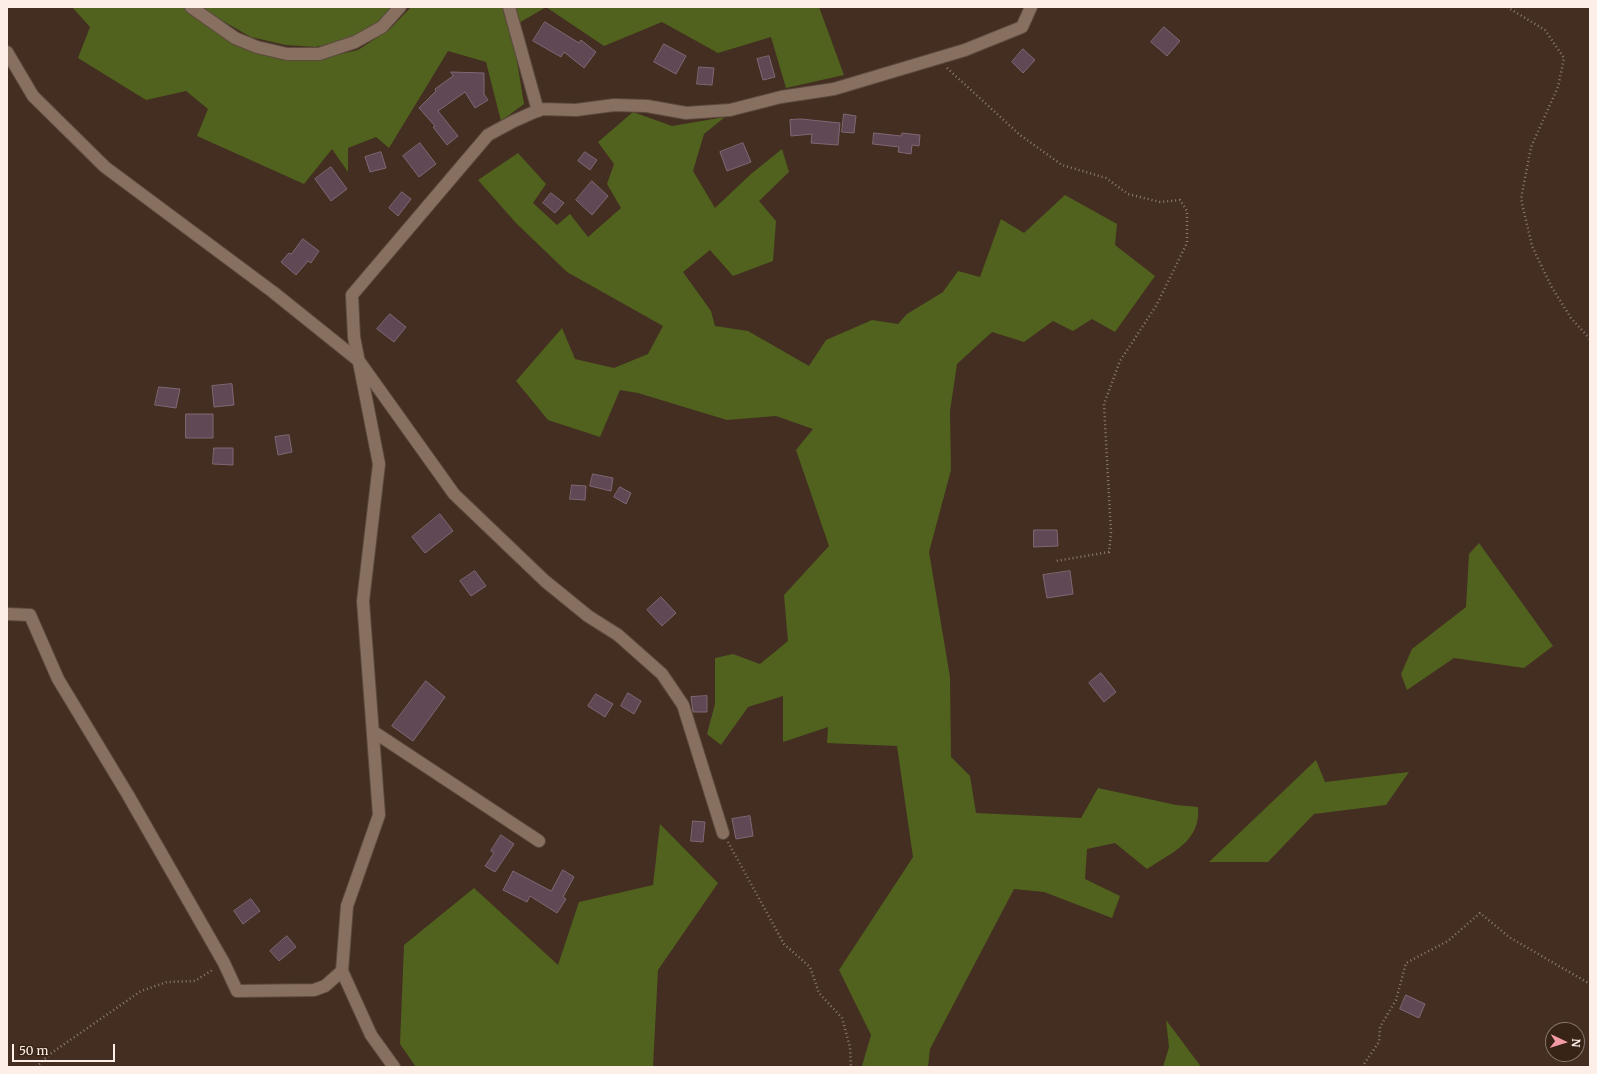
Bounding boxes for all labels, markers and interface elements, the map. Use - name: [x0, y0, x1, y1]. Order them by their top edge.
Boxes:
- north arrow: [1545, 1022, 1585, 1062]
- scale bar: [14, 1036, 117, 1062]
- text: N: [1569, 1038, 1583, 1048]
- text: 50 m: [19, 1043, 48, 1058]

